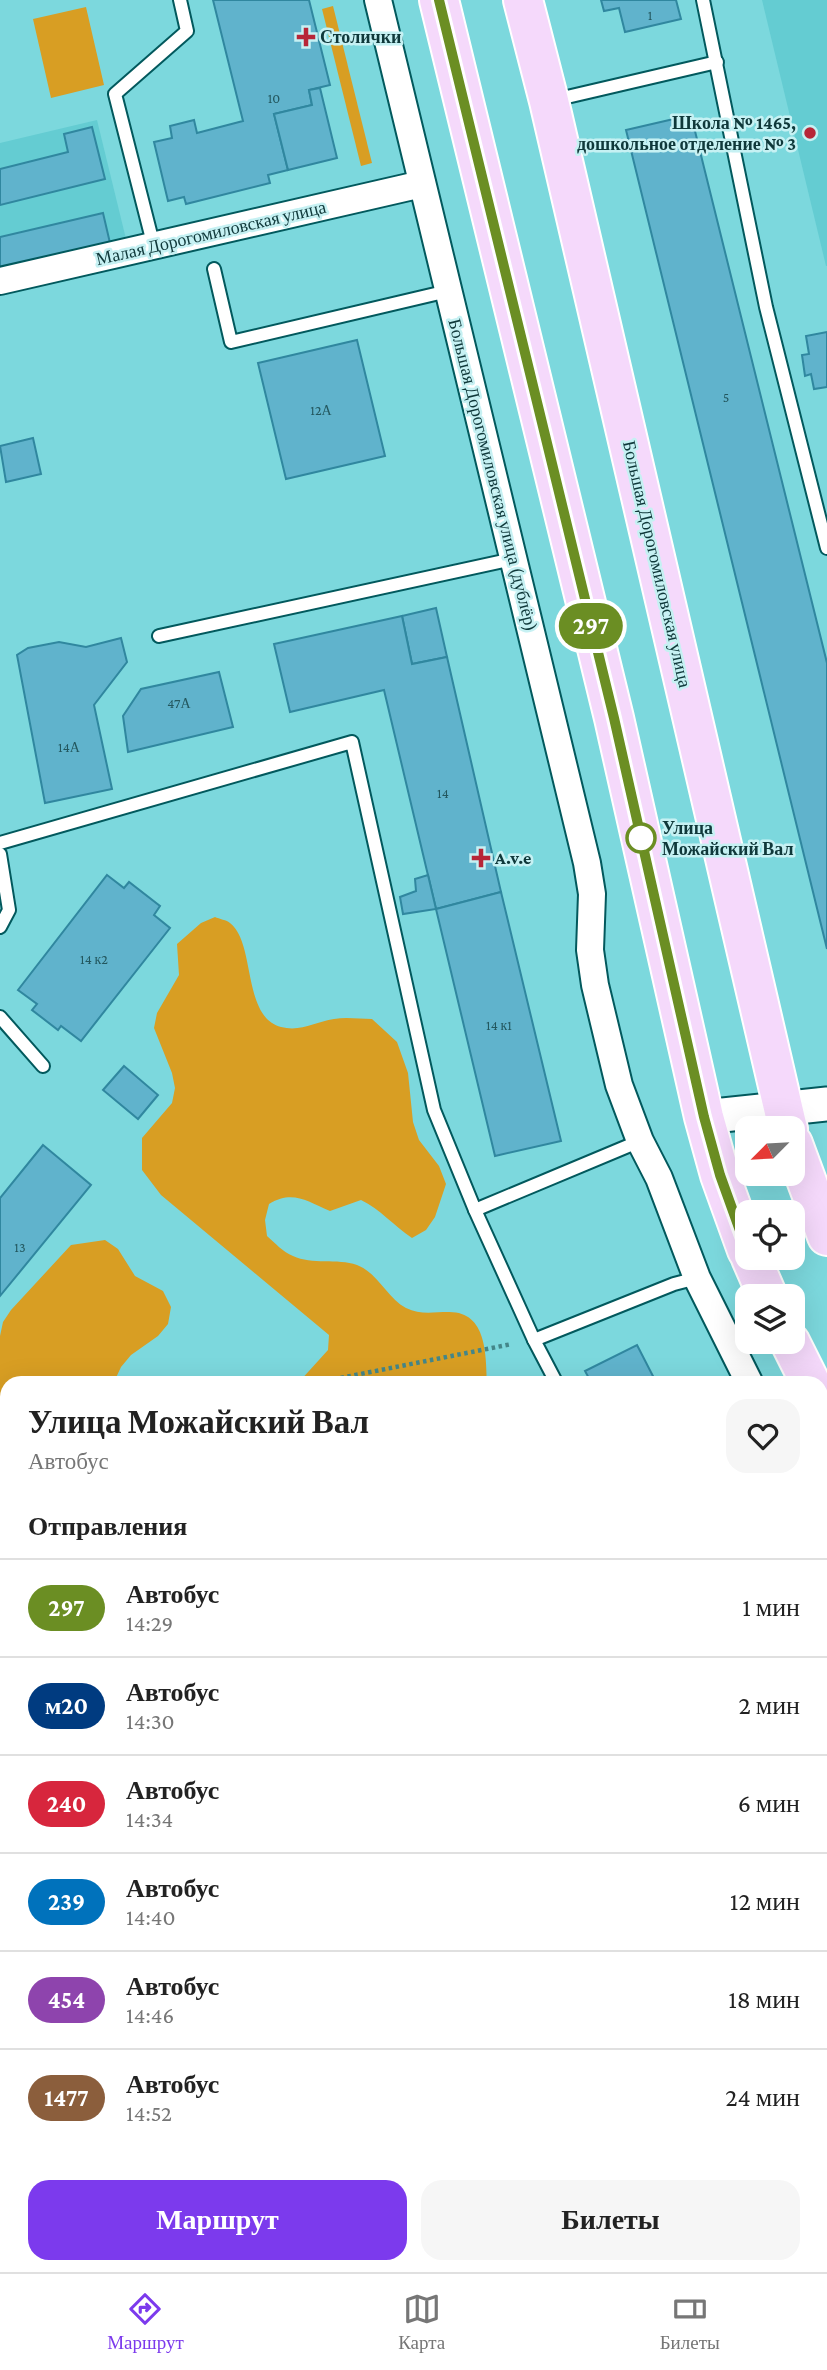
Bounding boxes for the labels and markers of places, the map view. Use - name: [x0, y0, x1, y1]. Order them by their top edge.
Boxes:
- place label: Столички: [320, 27, 402, 47]
- marker: Столички: [298, 29, 314, 45]
- place label: Школа № 1465, дошкольное отделение № 3: [577, 113, 796, 154]
- marker: Школа № 1465, дошкольное отделение № 3: [802, 125, 818, 141]
- place label: Улица Можайский Вал: [662, 818, 794, 859]
- marker: Улица Можайский Вал: [626, 823, 656, 853]
- place label: A.v.e: [494, 848, 531, 868]
- marker: A.v.e: [473, 850, 489, 866]

